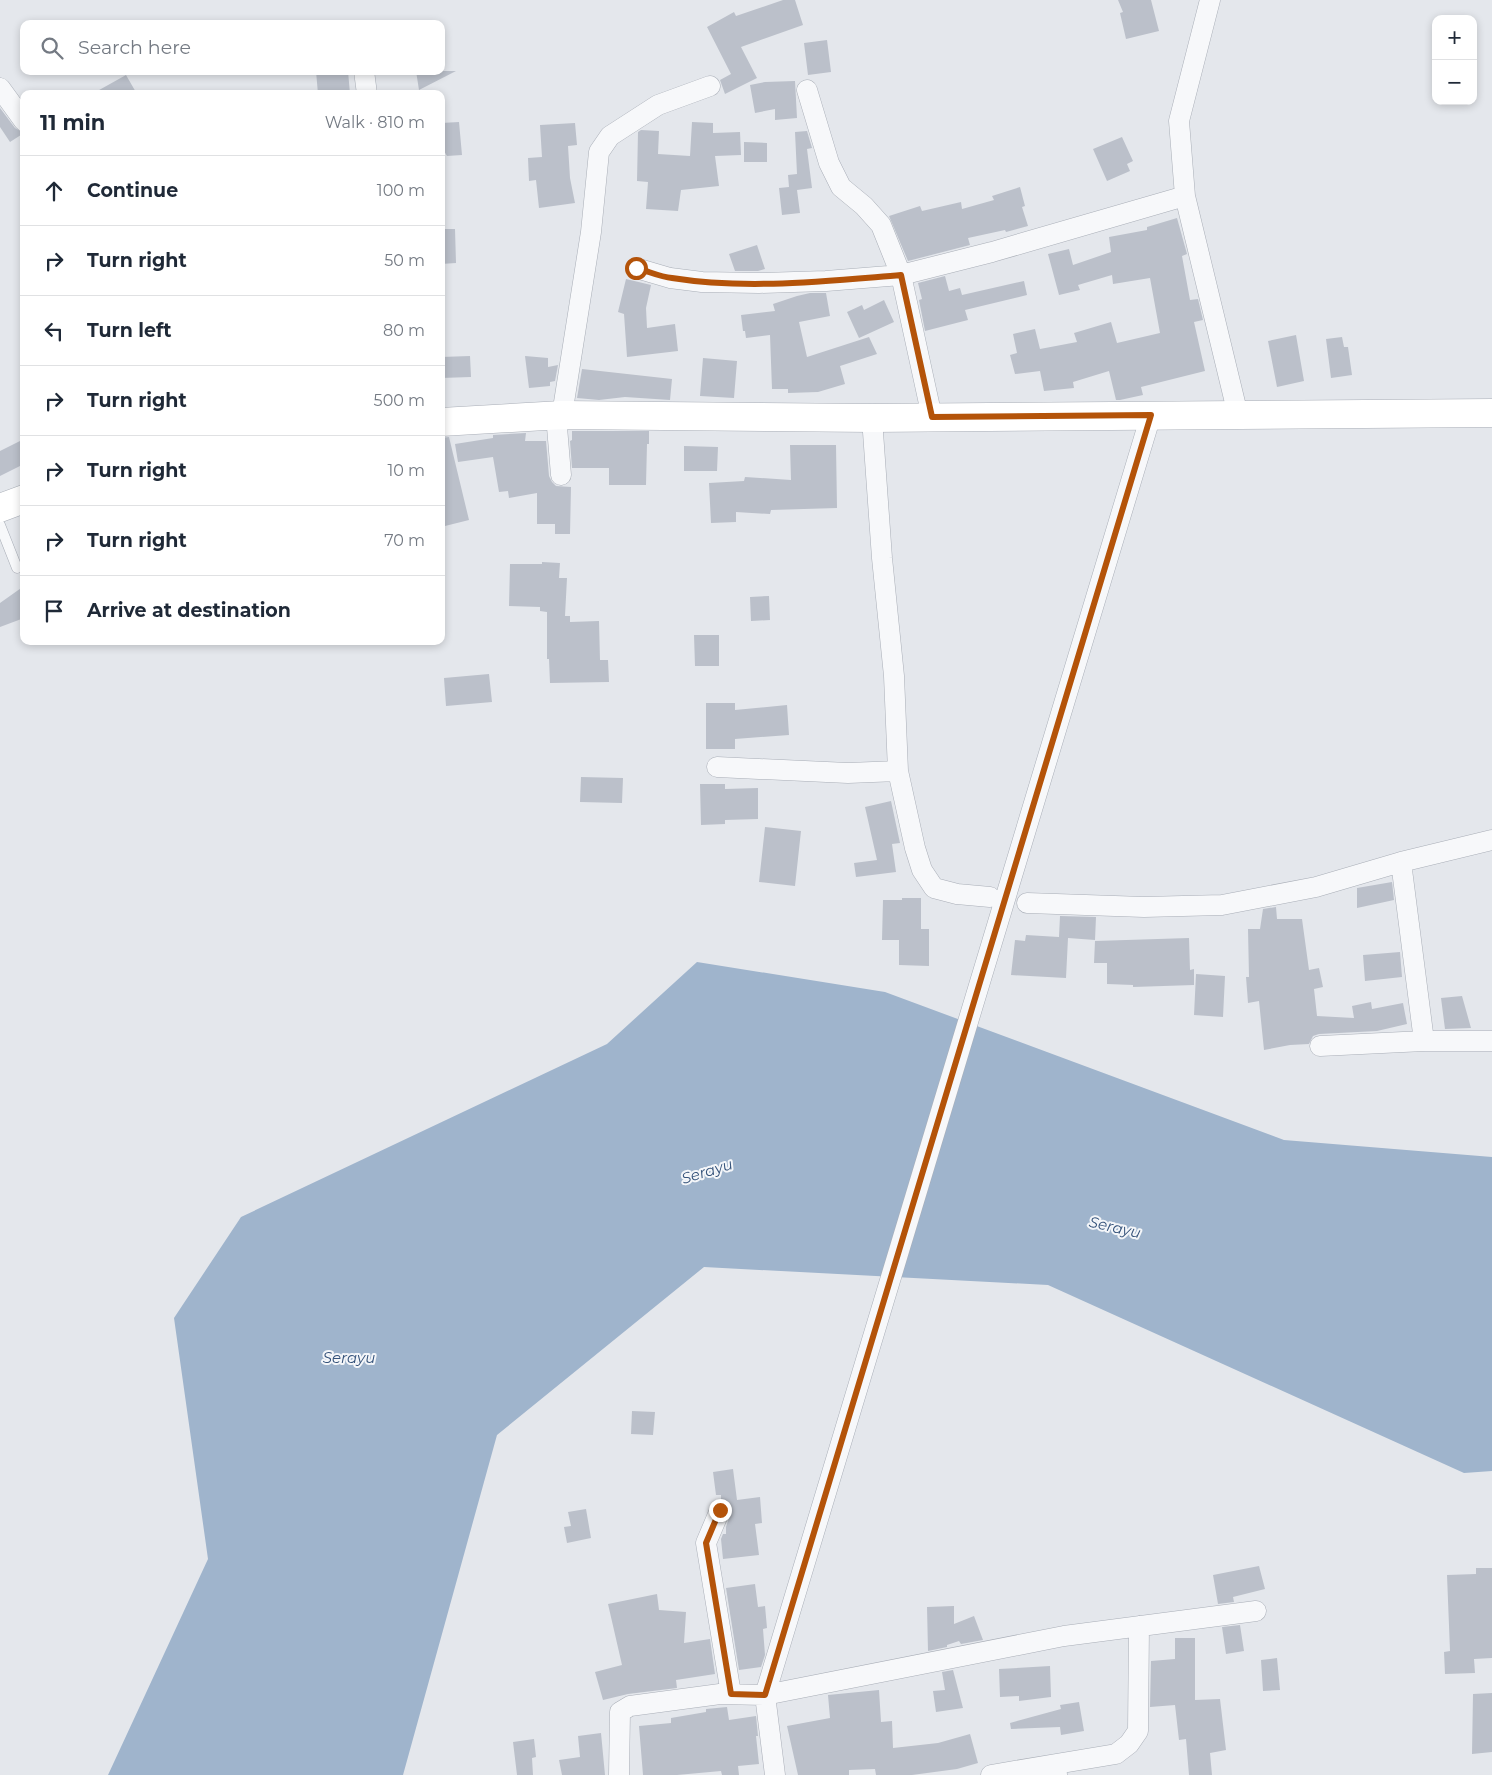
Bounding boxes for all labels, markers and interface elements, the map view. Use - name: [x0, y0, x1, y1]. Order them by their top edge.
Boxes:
- map controls: [1432, 15, 1477, 105]
- button: +: [1432, 15, 1477, 60]
- search box: [20, 20, 445, 75]
- icon: search: [38, 34, 66, 62]
- text: Search here: [78, 36, 191, 59]
- button: −: [1432, 60, 1477, 105]
- text: 11 min: [40, 110, 105, 135]
- text: Walk · 810 m: [325, 113, 425, 132]
- icon: ahead: [40, 177, 68, 205]
- text: Continue: [87, 179, 178, 202]
- text: 100 m: [377, 181, 425, 200]
- icon: right: [40, 247, 68, 275]
- text: Turn right: [87, 249, 187, 272]
- text: 50 m: [384, 251, 425, 270]
- route start: [625, 257, 648, 280]
- icon: left: [40, 317, 68, 345]
- text: Turn left: [87, 319, 172, 342]
- text: 80 m: [383, 321, 425, 340]
- icon: right: [40, 387, 68, 415]
- text: Turn right: [87, 389, 187, 412]
- text: 500 m: [374, 391, 425, 410]
- icon: right: [40, 457, 68, 485]
- text: Turn right: [87, 459, 187, 482]
- text: 10 m: [387, 461, 425, 480]
- icon: right: [40, 527, 68, 555]
- text: Turn right: [87, 529, 187, 552]
- text: 70 m: [384, 531, 425, 550]
- icon: arrive: [40, 597, 68, 625]
- text: Arrive at destination: [87, 599, 291, 622]
- water label: Serayu: [679, 1154, 735, 1188]
- water label: Serayu: [1087, 1212, 1143, 1242]
- water label: Serayu: [323, 1348, 375, 1367]
- route end: [709, 1499, 732, 1522]

